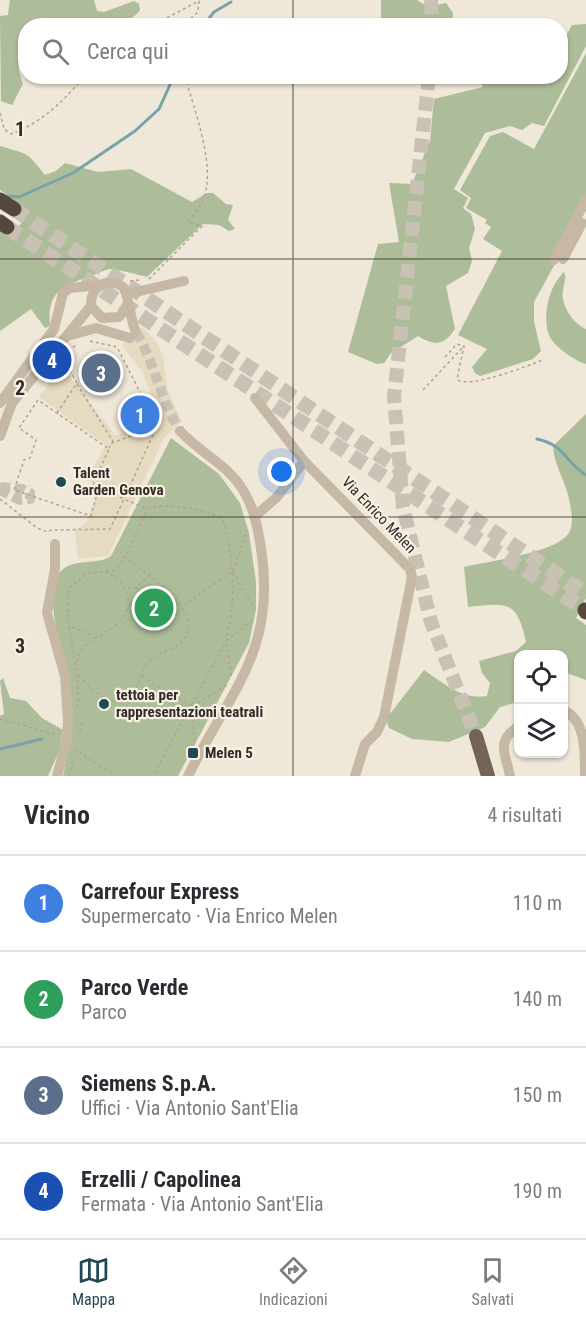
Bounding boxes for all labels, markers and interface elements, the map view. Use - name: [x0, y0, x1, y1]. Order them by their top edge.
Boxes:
- search box: [18, 18, 568, 84]
- icon: search: [39, 35, 72, 68]
- text: Cerca qui: [87, 39, 169, 64]
- text: 1: [15, 117, 25, 141]
- pin: 4: [32, 338, 72, 382]
- pin: 3: [82, 350, 120, 395]
- text: 2: [15, 376, 25, 400]
- pin: 1: [120, 392, 160, 438]
- your location: [267, 457, 296, 486]
- place label: Talent Garden Genova: [73, 464, 164, 499]
- street label: Via Enrico Melen: [338, 473, 420, 557]
- marker: Talent Garden Genova: [54, 475, 68, 489]
- pin: 2: [134, 586, 174, 630]
- text: 3: [15, 634, 25, 658]
- map controls: [514, 650, 568, 758]
- button: locate: [514, 650, 568, 704]
- place label: tettoia per rappresentazioni teatrali: [116, 686, 263, 721]
- marker: tettoia per rappresentazioni teatrali: [97, 697, 111, 711]
- button: layers: [514, 704, 568, 758]
- place label: Melen 5: [205, 744, 253, 762]
- marker: Melen 5: [186, 746, 200, 760]
- text: Vicino: [24, 800, 90, 830]
- text: 4 risultati: [487, 803, 562, 827]
- text: Carrefour Express: [81, 879, 239, 904]
- text: 1: [38, 891, 49, 915]
- text: 110 m: [513, 891, 562, 915]
- text: Supermercato · Via Enrico Melen: [81, 904, 338, 928]
- text: Parco Verde: [81, 975, 188, 1000]
- text: 2: [38, 987, 49, 1011]
- text: 140 m: [513, 987, 562, 1011]
- text: Parco: [81, 1000, 127, 1024]
- text: Siemens S.p.A.: [81, 1071, 217, 1096]
- text: 3: [38, 1083, 49, 1107]
- text: 150 m: [513, 1083, 562, 1107]
- text: Uffici · Via Antonio Sant'Elia: [81, 1096, 299, 1120]
- text: Erzelli / Capolinea: [81, 1167, 241, 1192]
- text: 4: [38, 1179, 49, 1203]
- text: 190 m: [513, 1179, 562, 1203]
- text: Fermata · Via Antonio Sant'Elia: [81, 1192, 324, 1216]
- tab: Mappa: [72, 1254, 115, 1309]
- tab: Indicazioni: [259, 1254, 328, 1309]
- tab: Salvati: [472, 1254, 514, 1309]

